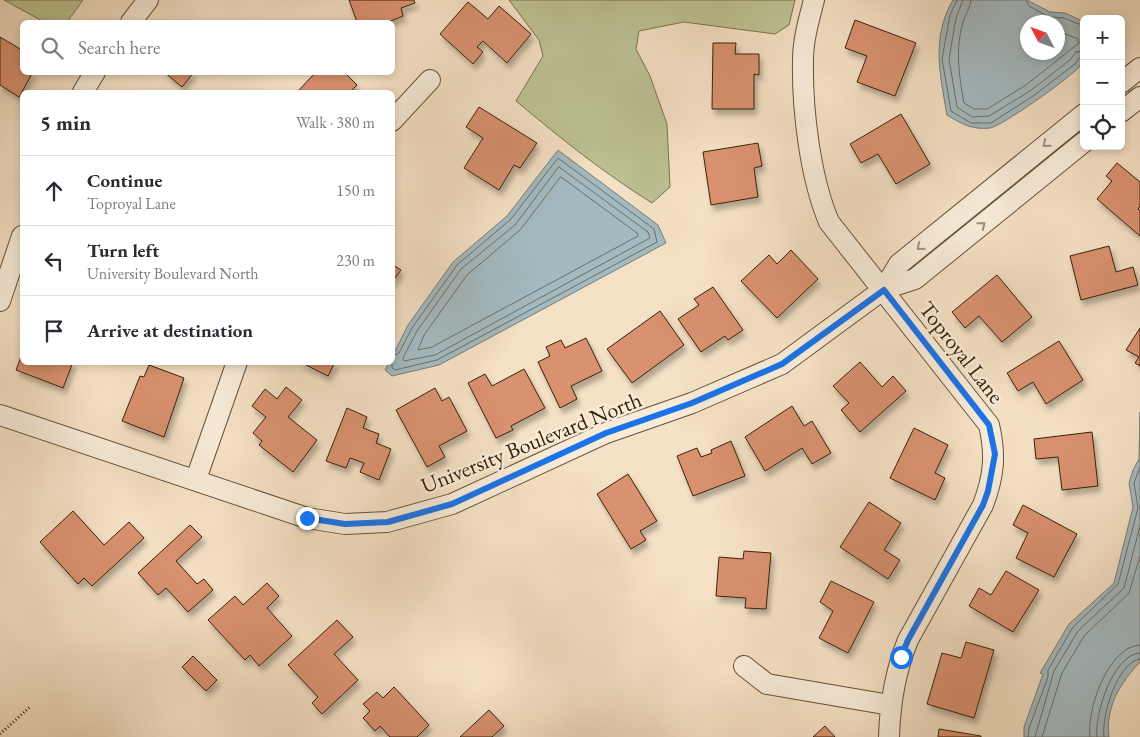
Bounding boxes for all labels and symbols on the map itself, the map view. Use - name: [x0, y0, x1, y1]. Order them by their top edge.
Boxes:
- north arrow: [1020, 15, 1065, 60]
- one-way arrow: [1043, 139, 1052, 147]
- one-way arrow: [976, 221, 985, 230]
- one-way arrow: [917, 241, 926, 249]
- street label: Toproyal Lane: [913, 295, 1011, 410]
- street label: University Boulevard North: [416, 385, 646, 500]
- route end: [296, 507, 319, 530]
- route start: [890, 646, 913, 669]

